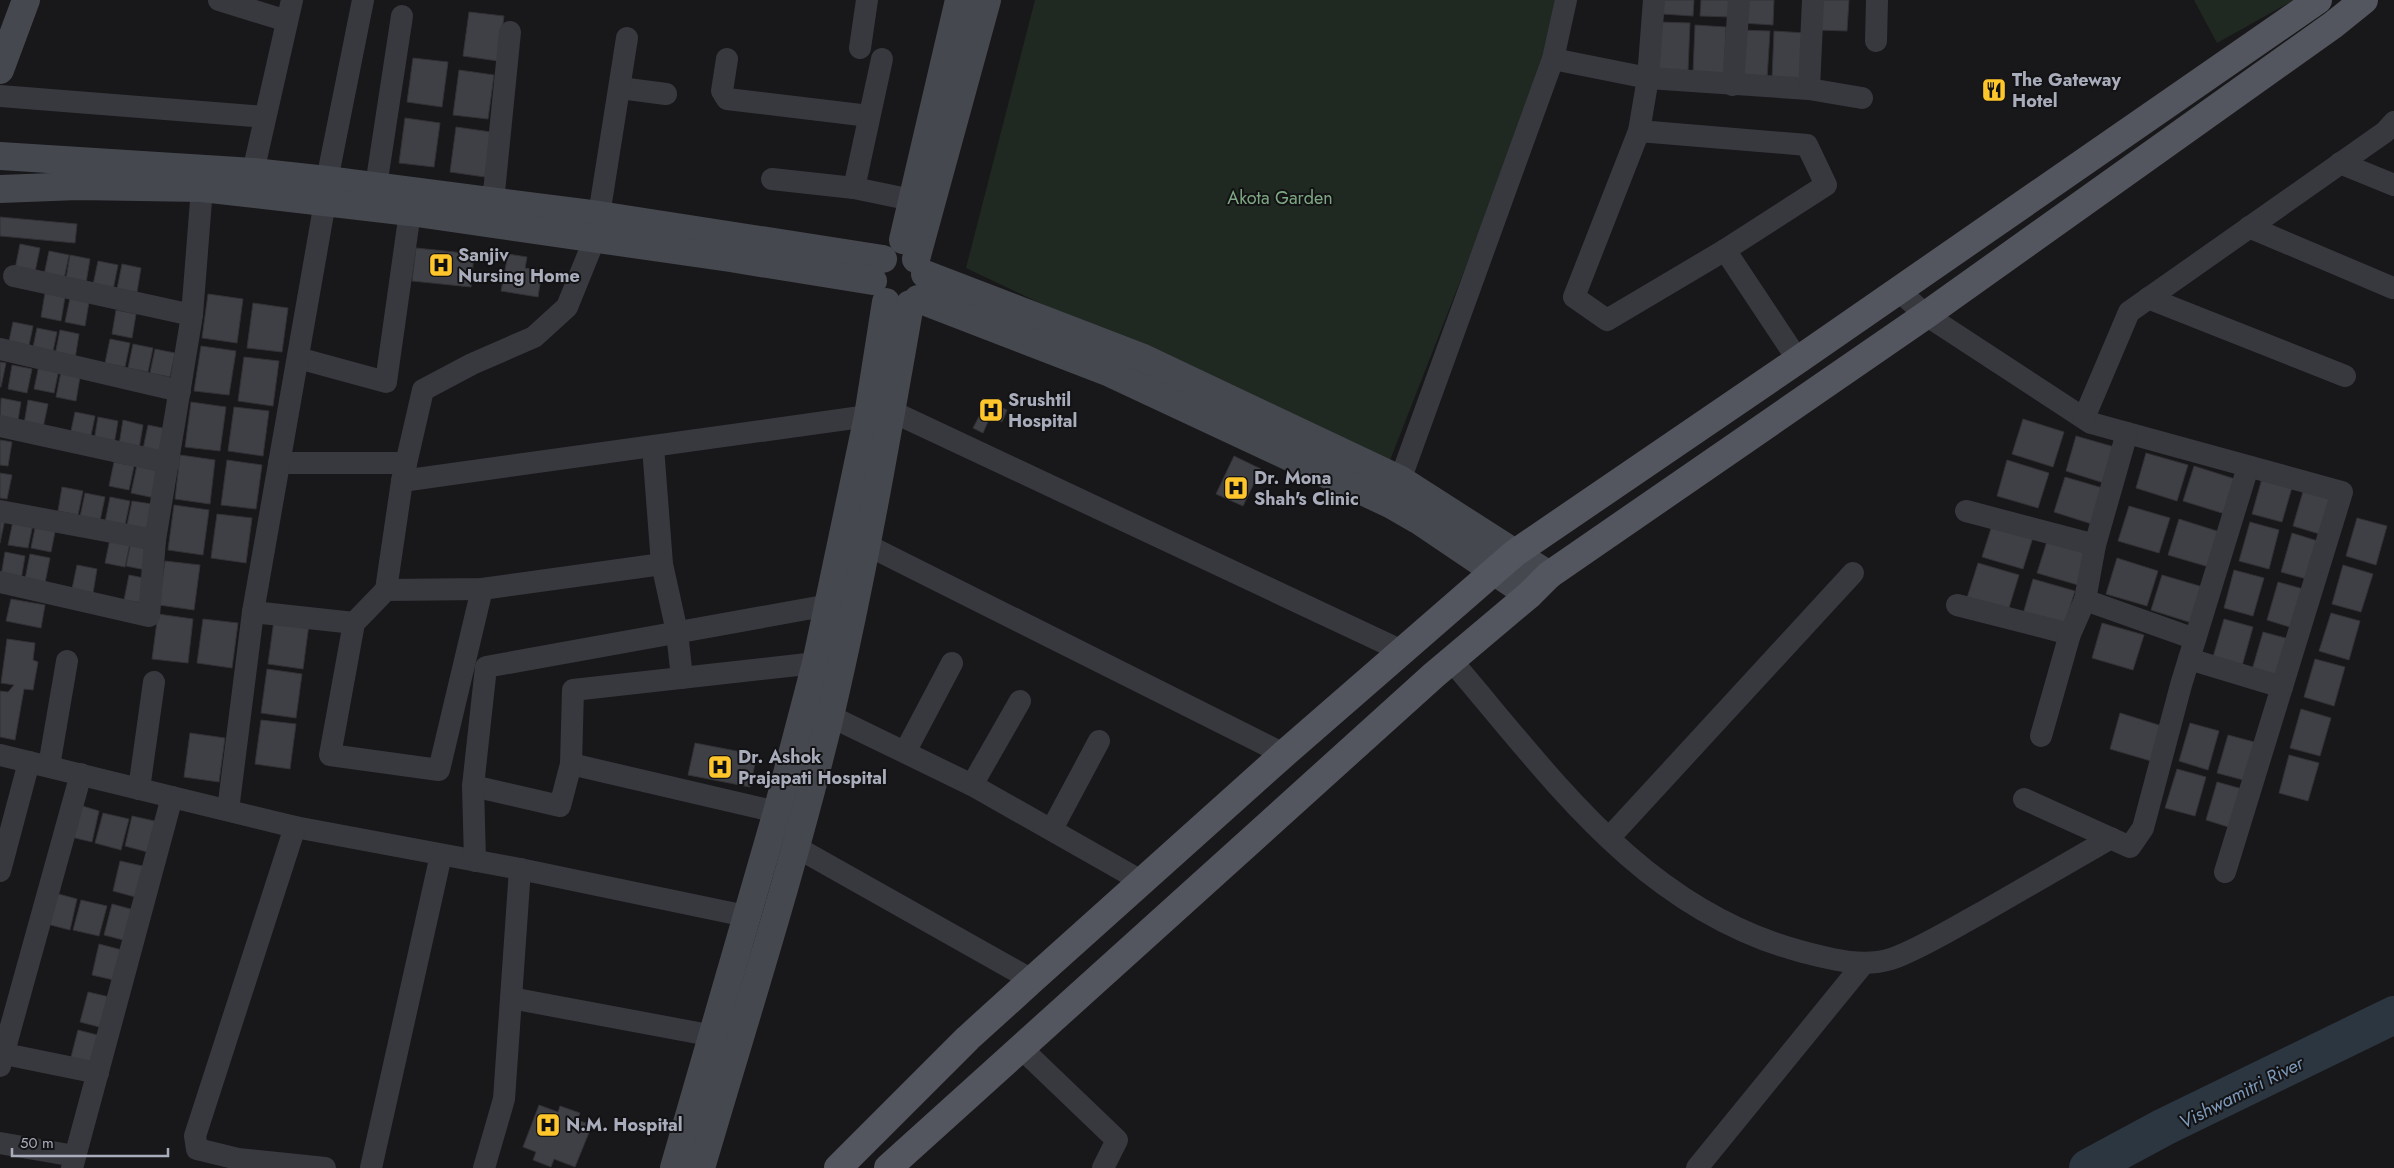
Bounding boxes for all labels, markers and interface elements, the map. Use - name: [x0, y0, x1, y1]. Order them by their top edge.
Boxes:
- place label: The Gateway Hotel: [2012, 67, 2121, 114]
- restaurant icon: The Gateway Hotel: [1981, 77, 2007, 103]
- park label: Akota Garden: [1227, 185, 1333, 211]
- place label: Sanjiv Nursing Home: [458, 242, 580, 289]
- hospital icon: Sanjiv Nursing Home: [428, 252, 454, 278]
- place label: Srushtil Hospital: [1008, 387, 1077, 434]
- hospital icon: Srushtil Hospital: [978, 397, 1004, 423]
- place label: Dr. Mona Shah's Clinic: [1254, 465, 1359, 512]
- hospital icon: Dr. Mona Shah's Clinic: [1223, 475, 1249, 501]
- place label: Dr. Ashok Prajapati Hospital: [738, 744, 887, 791]
- hospital icon: Dr. Ashok Prajapati Hospital: [707, 754, 733, 780]
- water label: Vishwamitri River: [2174, 1049, 2310, 1135]
- hospital icon: N.M. Hospital: [535, 1112, 561, 1138]
- place label: N.M. Hospital: [566, 1112, 683, 1138]
- scale bar: [12, 1126, 169, 1158]
- text: 50 m: [20, 1132, 54, 1154]

